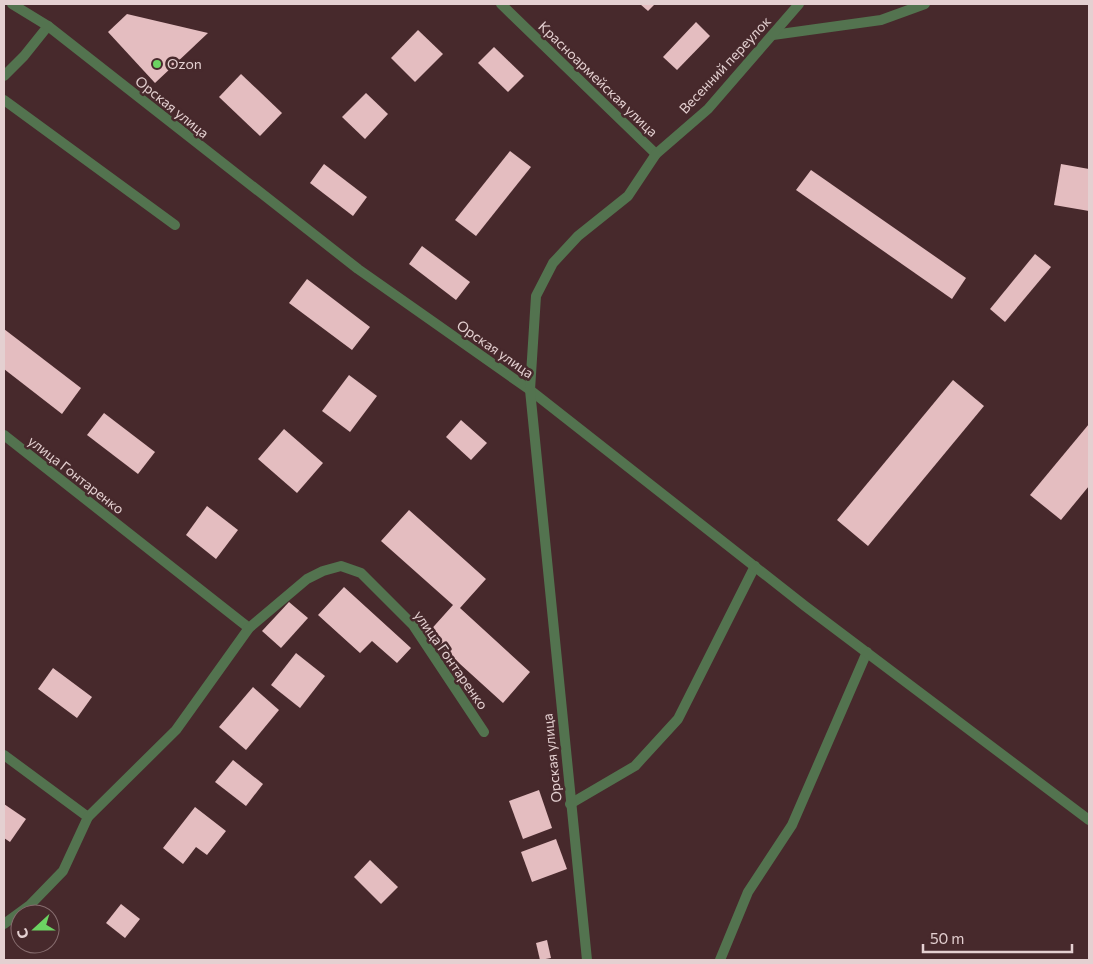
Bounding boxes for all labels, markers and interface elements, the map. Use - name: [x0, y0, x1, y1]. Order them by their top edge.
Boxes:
- street label: Весенний переулок: [675, 12, 774, 117]
- street label: Красноармейская улица: [535, 17, 661, 140]
- place label: Ozon: [167, 55, 202, 72]
- marker: Ozon: [151, 58, 163, 70]
- street label: Орская улица: [132, 72, 212, 141]
- street label: Орская улица: [454, 316, 537, 381]
- street label: улица Гонтаренко: [25, 432, 128, 517]
- street label: улица Гонтаренко: [411, 607, 492, 713]
- street label: Орская улица: [538, 713, 565, 804]
- north arrow: [10, 904, 60, 954]
- scale bar: [923, 922, 1072, 954]
- text: С: [13, 926, 32, 941]
- text: 50 m: [930, 929, 964, 947]

